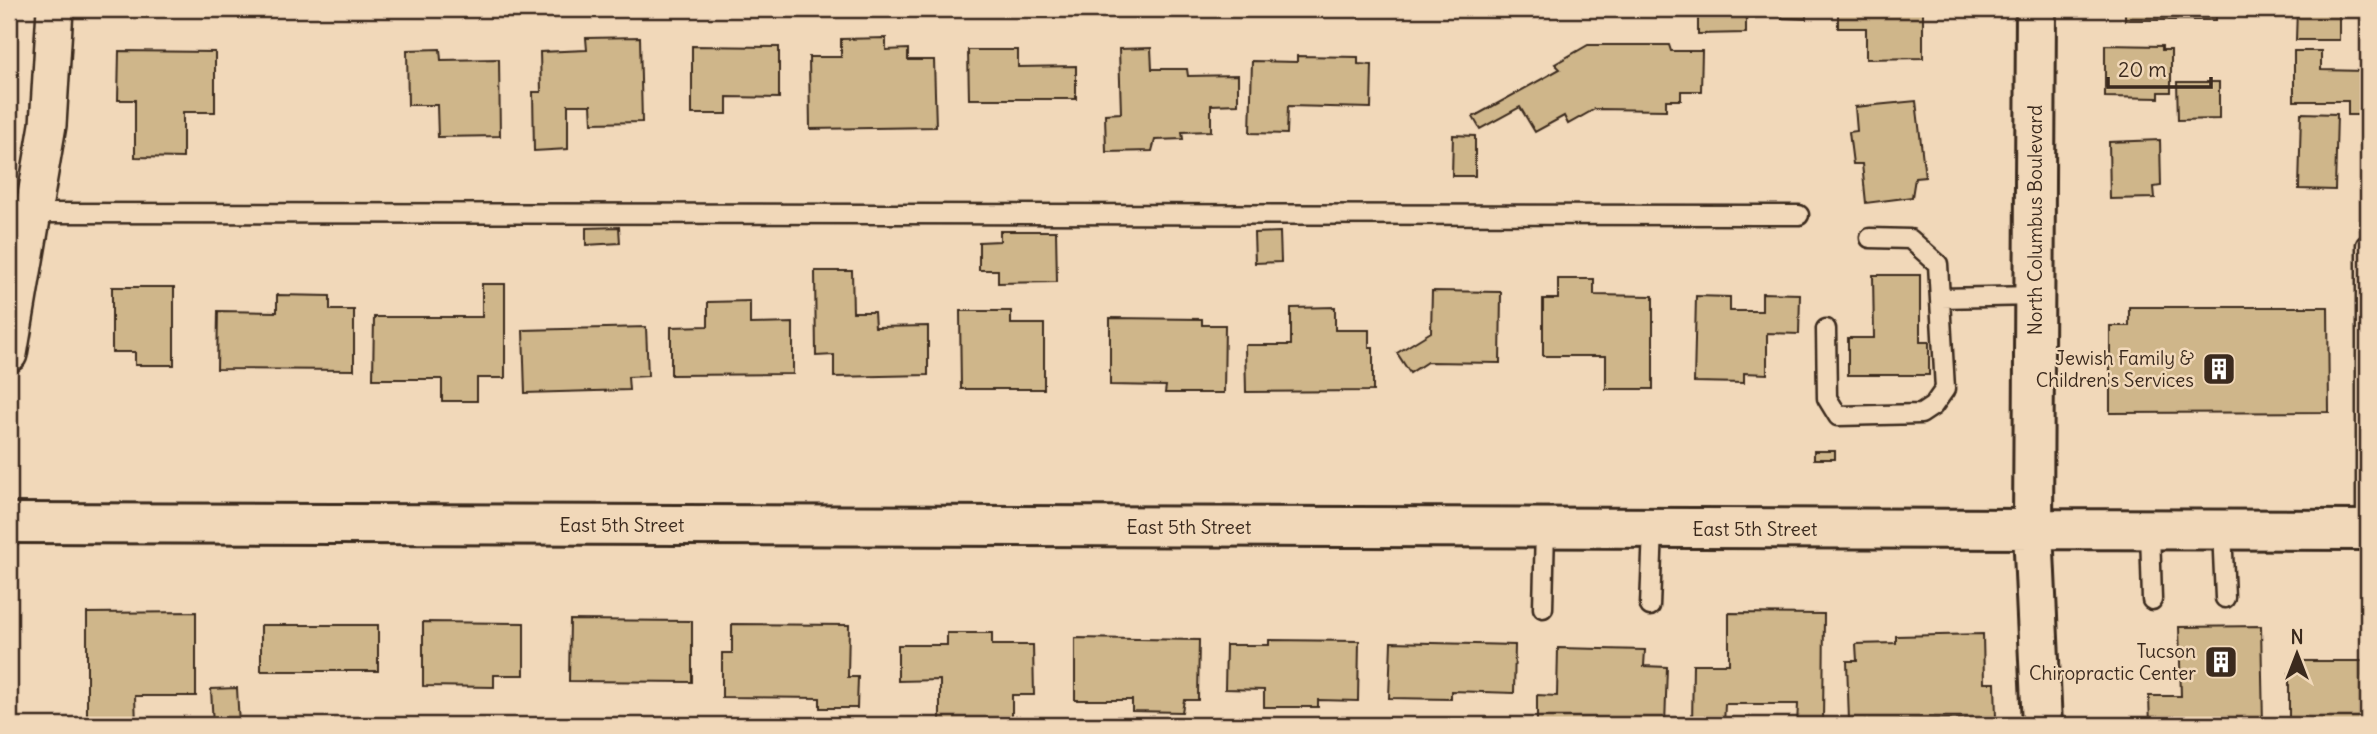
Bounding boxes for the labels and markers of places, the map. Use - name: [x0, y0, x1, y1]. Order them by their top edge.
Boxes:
- place label: Jewish Family & Children's Services: [2036, 346, 2194, 392]
- building icon: Jewish Family & Children's Services: [2200, 350, 2238, 388]
- place label: Tucson Chiropractic Center: [2029, 639, 2196, 685]
- building icon: Tucson Chiropractic Center: [2202, 643, 2240, 681]

